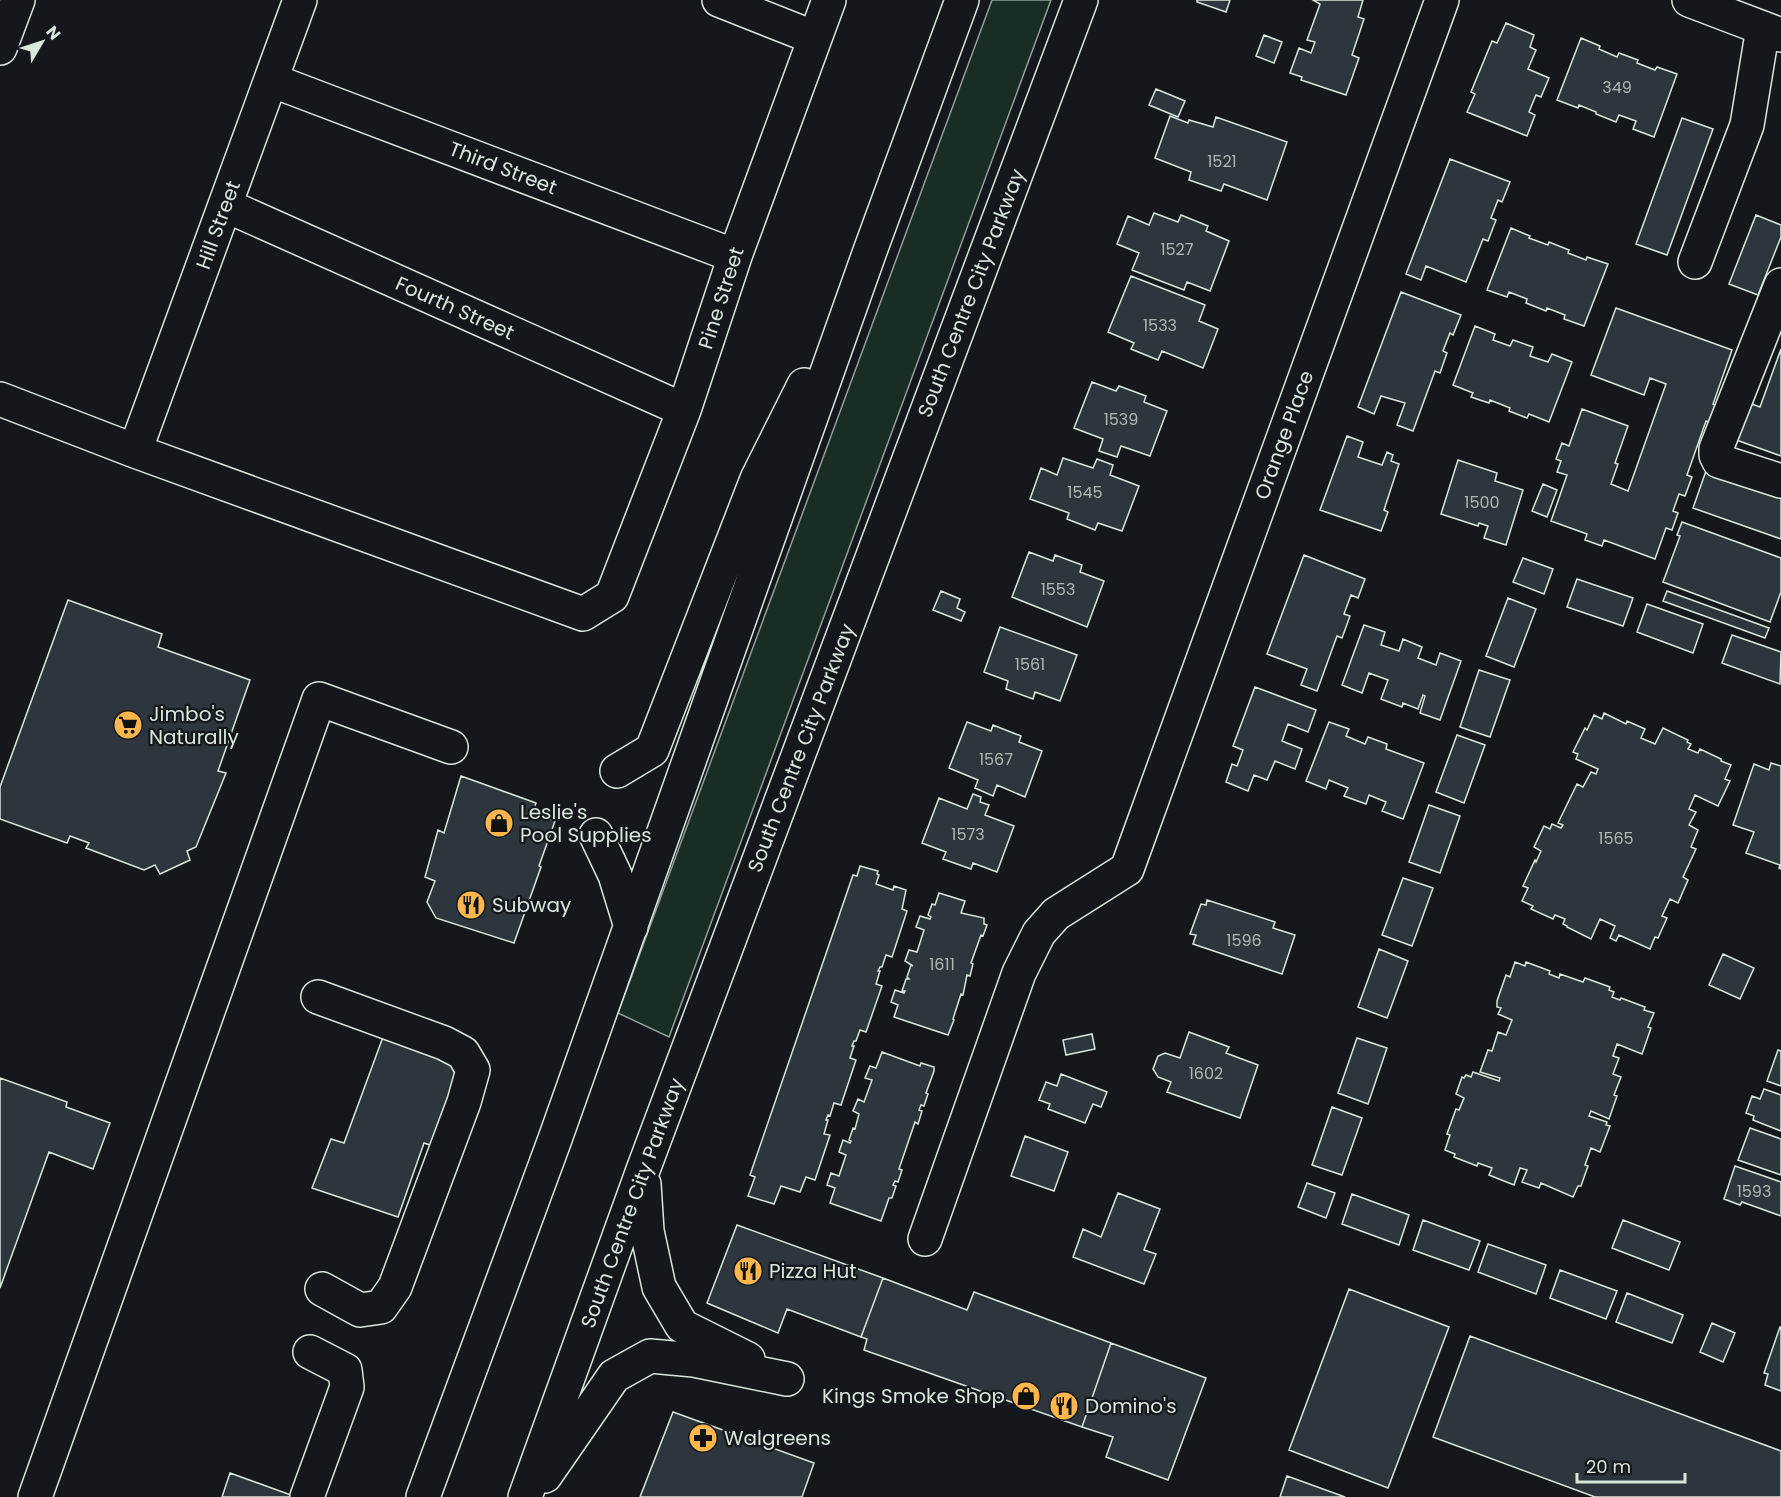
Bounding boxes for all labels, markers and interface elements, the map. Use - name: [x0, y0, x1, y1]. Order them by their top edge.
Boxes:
- north arrow: [12, 12, 72, 72]
- text: N: [41, 21, 66, 45]
- house number: 349: [1602, 76, 1632, 99]
- street label: Third Street: [445, 135, 561, 201]
- house number: 1521: [1207, 150, 1237, 173]
- street label: South Centre City Parkway: [911, 165, 1031, 421]
- street label: Hill Street: [189, 177, 247, 273]
- house number: 1527: [1160, 238, 1194, 261]
- street label: Pine Street: [691, 243, 751, 353]
- street label: Fourth Street: [391, 269, 519, 347]
- house number: 1533: [1143, 314, 1177, 337]
- street label: Orange Place: [1248, 367, 1320, 503]
- house number: 1539: [1104, 408, 1138, 431]
- house number: 1545: [1067, 481, 1103, 504]
- house number: 1500: [1464, 491, 1500, 514]
- house number: 1553: [1041, 578, 1075, 601]
- street label: South Centre City Parkway: [741, 620, 861, 876]
- house number: 1561: [1015, 653, 1045, 676]
- place label: Jimbo's Naturally: [149, 700, 239, 751]
- supermarket icon: Jimbo's Naturally: [112, 709, 144, 741]
- house number: 1567: [979, 748, 1013, 771]
- place label: Leslie's Pool Supplies: [520, 798, 652, 849]
- shop icon: Leslie's Pool Supplies: [483, 807, 515, 839]
- house number: 1573: [951, 823, 985, 846]
- house number: 1565: [1598, 827, 1634, 850]
- restaurant icon: Subway: [455, 889, 487, 921]
- place label: Subway: [492, 891, 571, 919]
- house number: 1596: [1226, 929, 1262, 952]
- house number: 1611: [929, 953, 955, 976]
- house number: 1602: [1189, 1062, 1223, 1085]
- street label: South Centre City Parkway: [574, 1074, 690, 1332]
- house number: 1593: [1737, 1180, 1771, 1203]
- restaurant icon: Pizza Hut: [732, 1255, 764, 1287]
- place label: Pizza Hut: [769, 1257, 856, 1285]
- shop icon: Kings Smoke Shop: [1010, 1380, 1042, 1412]
- place label: Kings Smoke Shop: [822, 1382, 1005, 1410]
- restaurant icon: Domino's: [1048, 1390, 1080, 1422]
- place label: Domino's: [1085, 1392, 1177, 1420]
- pharmacy icon: Walgreens: [687, 1422, 719, 1454]
- place label: Walgreens: [724, 1424, 831, 1452]
- scale bar: [1577, 1446, 1685, 1484]
- text: 20 m: [1586, 1454, 1631, 1479]

